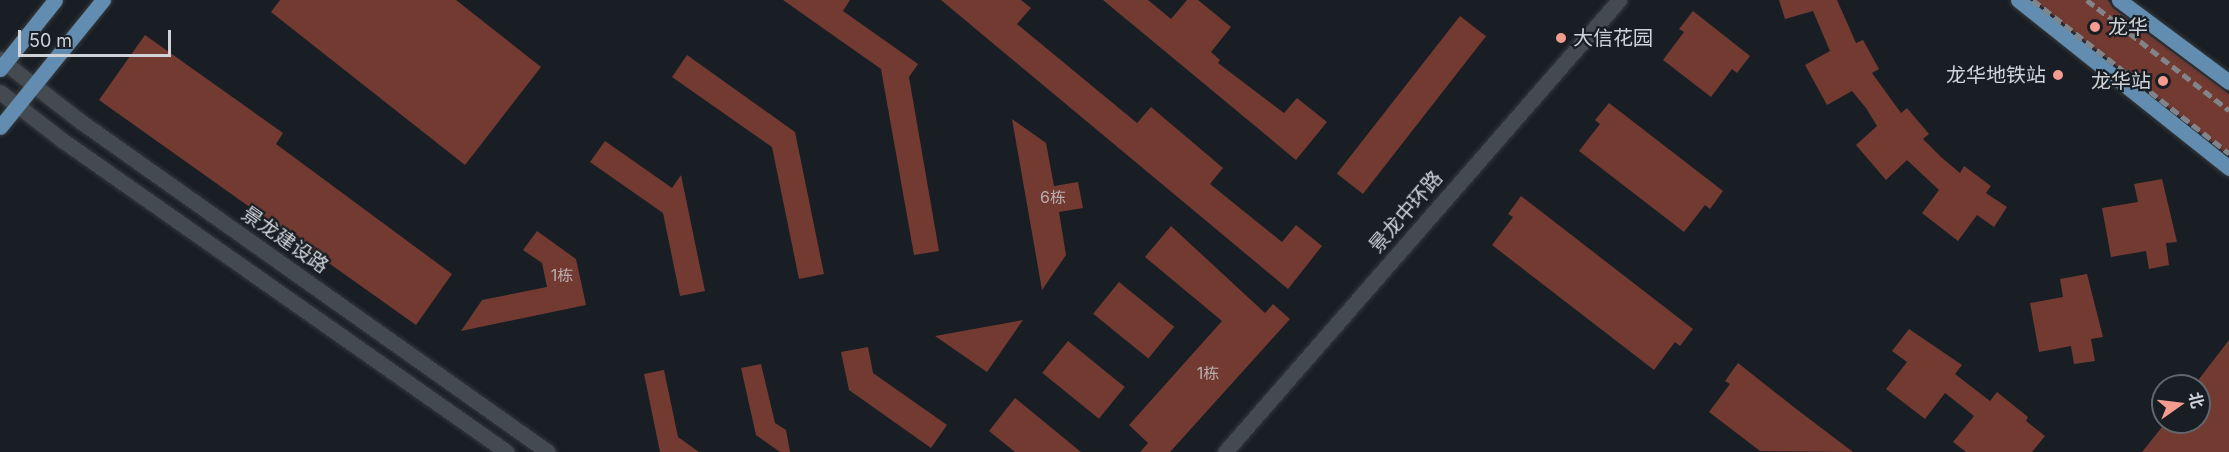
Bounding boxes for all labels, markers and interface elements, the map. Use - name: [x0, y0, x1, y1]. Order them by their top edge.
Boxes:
- place label: 龙华: [2108, 15, 2148, 39]
- scale bar: [21, 18, 174, 56]
- marker: 龙华: [2086, 18, 2104, 36]
- place label: 大信花园: [1573, 26, 1653, 50]
- text: 50 m: [29, 30, 72, 51]
- marker: 大信花园: [1554, 31, 1568, 45]
- place label: 龙华地铁站: [1946, 63, 2046, 87]
- marker: 龙华地铁站: [2051, 68, 2065, 82]
- place label: 龙华站: [2091, 69, 2151, 93]
- marker: 龙华站: [2156, 74, 2170, 88]
- street label: 景龙中环路: [1364, 166, 1448, 258]
- house number: 6栋: [1040, 187, 1066, 207]
- street label: 景龙建设路: [237, 201, 333, 279]
- house number: 1栋: [551, 265, 573, 285]
- house number: 1栋: [1197, 363, 1219, 383]
- north arrow: [2151, 374, 2211, 434]
- text: 北: [2185, 390, 2208, 410]

